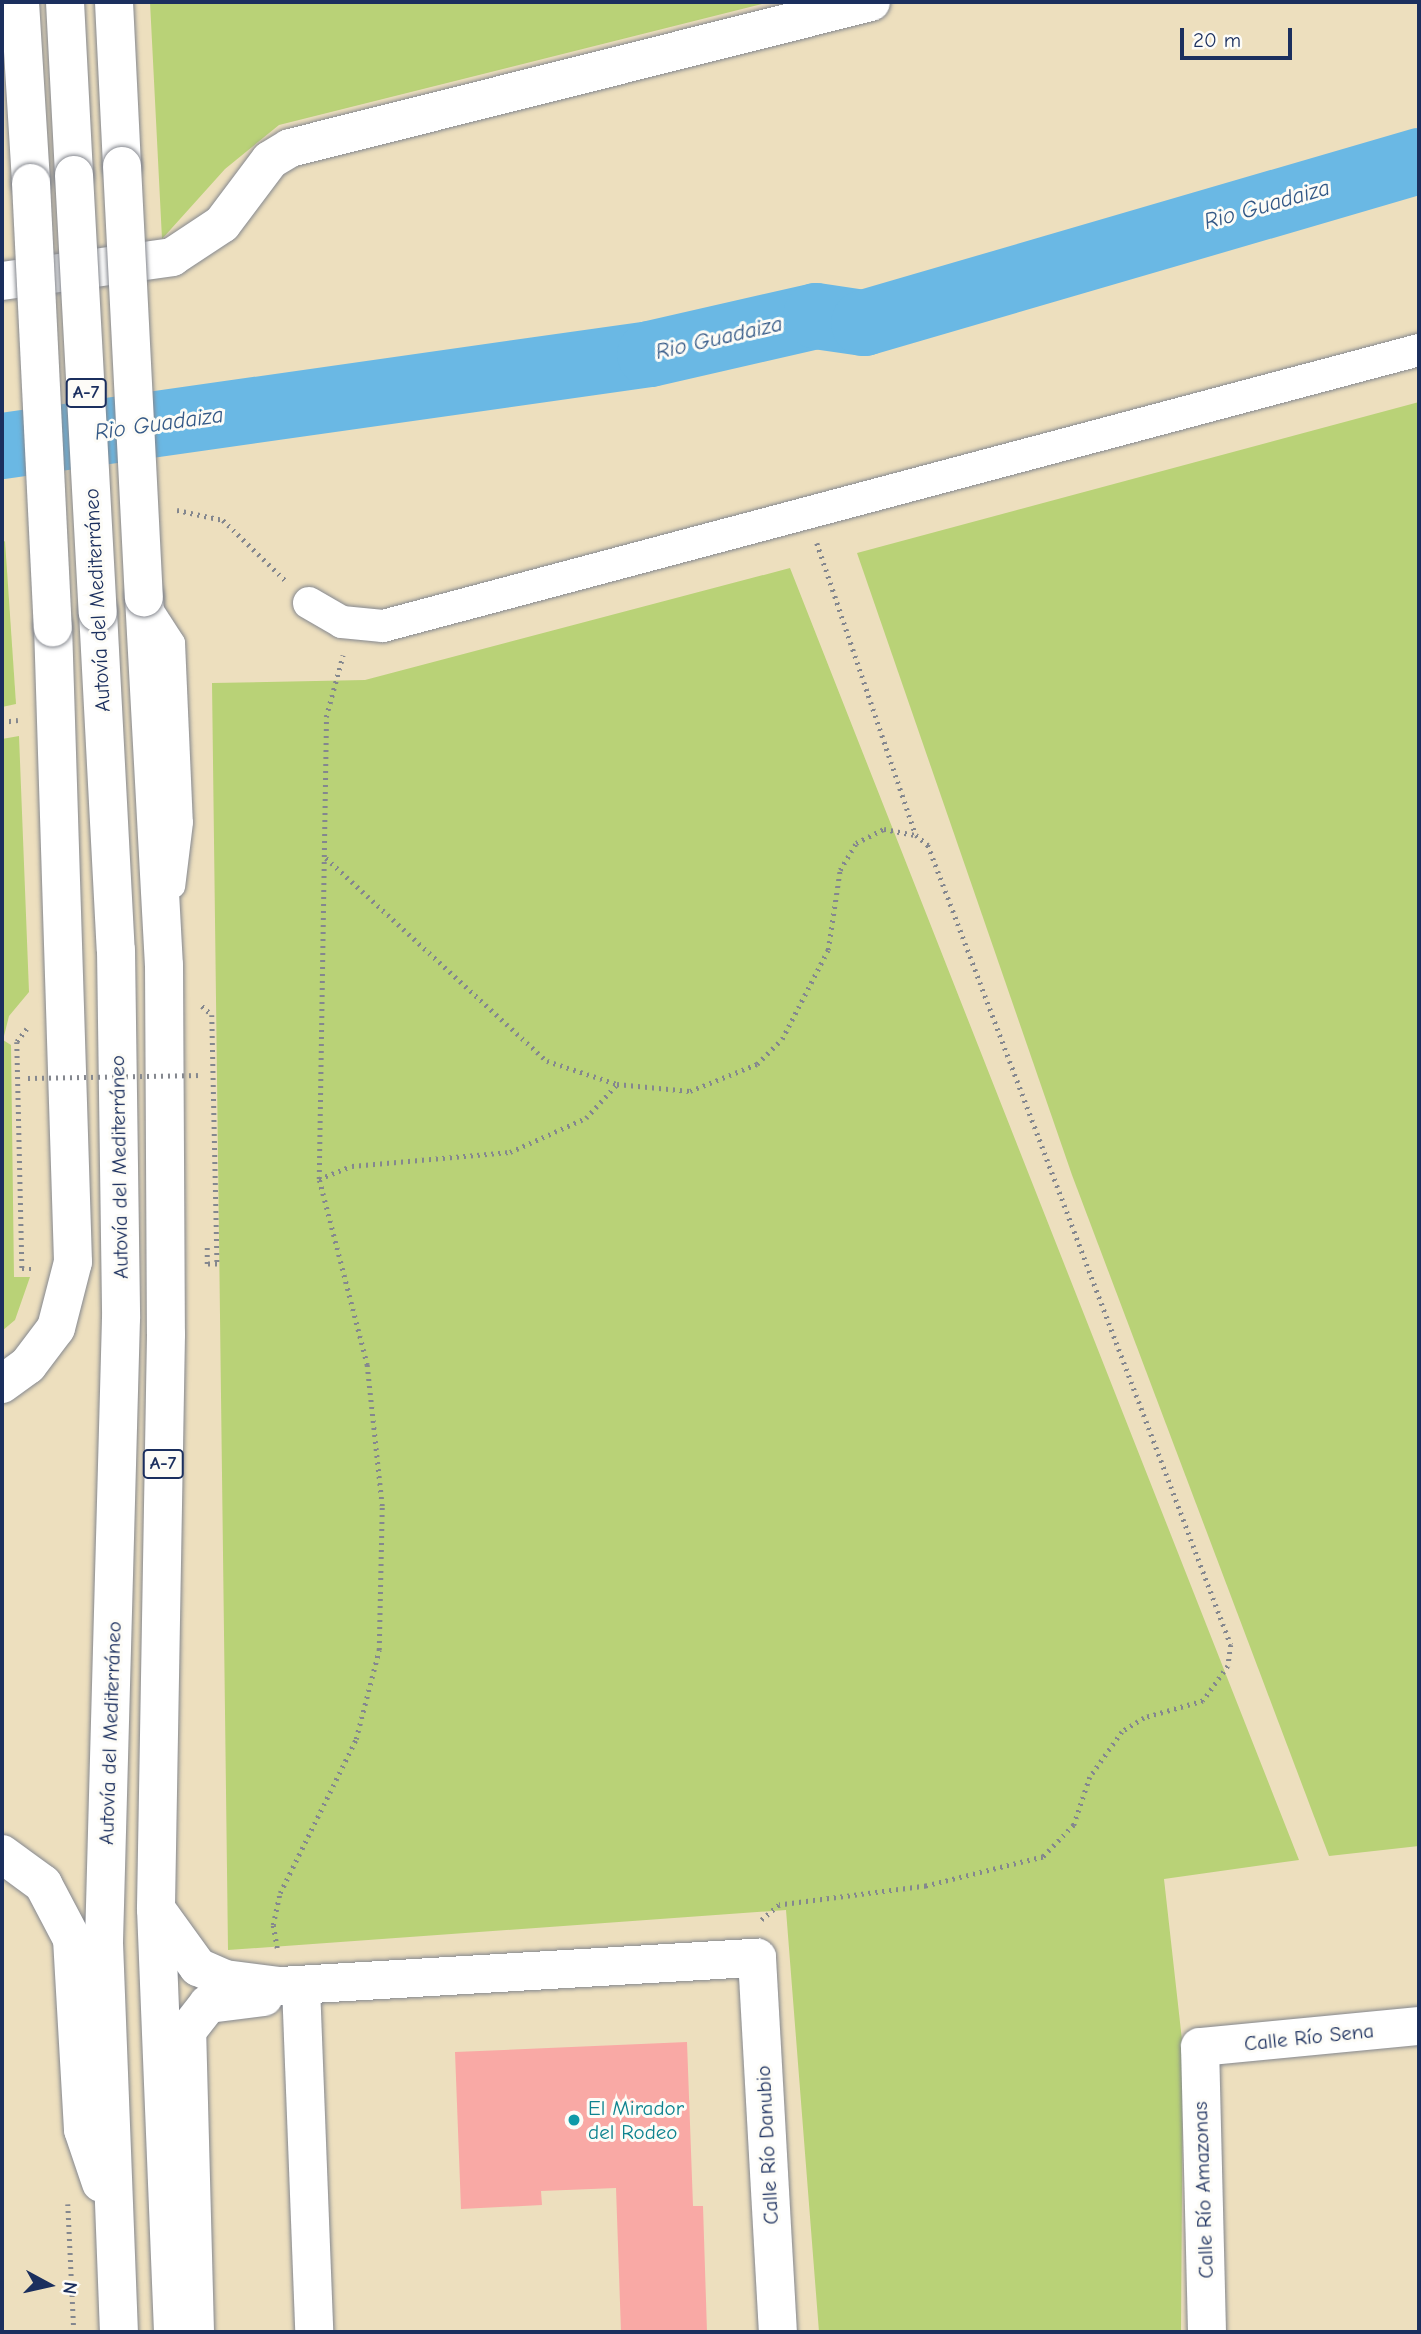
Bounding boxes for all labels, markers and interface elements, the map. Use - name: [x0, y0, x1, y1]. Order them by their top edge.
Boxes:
- scale bar: [1183, 14, 1295, 58]
- text: 20 m: [1193, 28, 1241, 52]
- water label: Rio Guadaiza: [1201, 174, 1333, 236]
- water label: Rio Guadaiza: [653, 310, 785, 366]
- road number: A-7: [65, 378, 107, 408]
- water label: Rio Guadaiza: [93, 401, 225, 447]
- street label: Autovía del Mediterráneo: [79, 488, 115, 712]
- street label: Autovía del Mediterráneo: [104, 1055, 134, 1279]
- road number: A-7: [142, 1448, 184, 1480]
- street label: Autovía del Mediterráneo: [93, 1621, 127, 1845]
- street label: Calle Río Sena: [1243, 2018, 1375, 2056]
- street label: Calle Río Danubio: [750, 2065, 784, 2225]
- place label: El Mirador del Rodeo: [588, 2095, 684, 2145]
- street label: Calle Río Amazonas: [1187, 2101, 1219, 2279]
- marker: El Mirador del Rodeo: [566, 2112, 582, 2128]
- north arrow: [14, 2250, 84, 2320]
- text: N: [58, 2280, 82, 2296]

